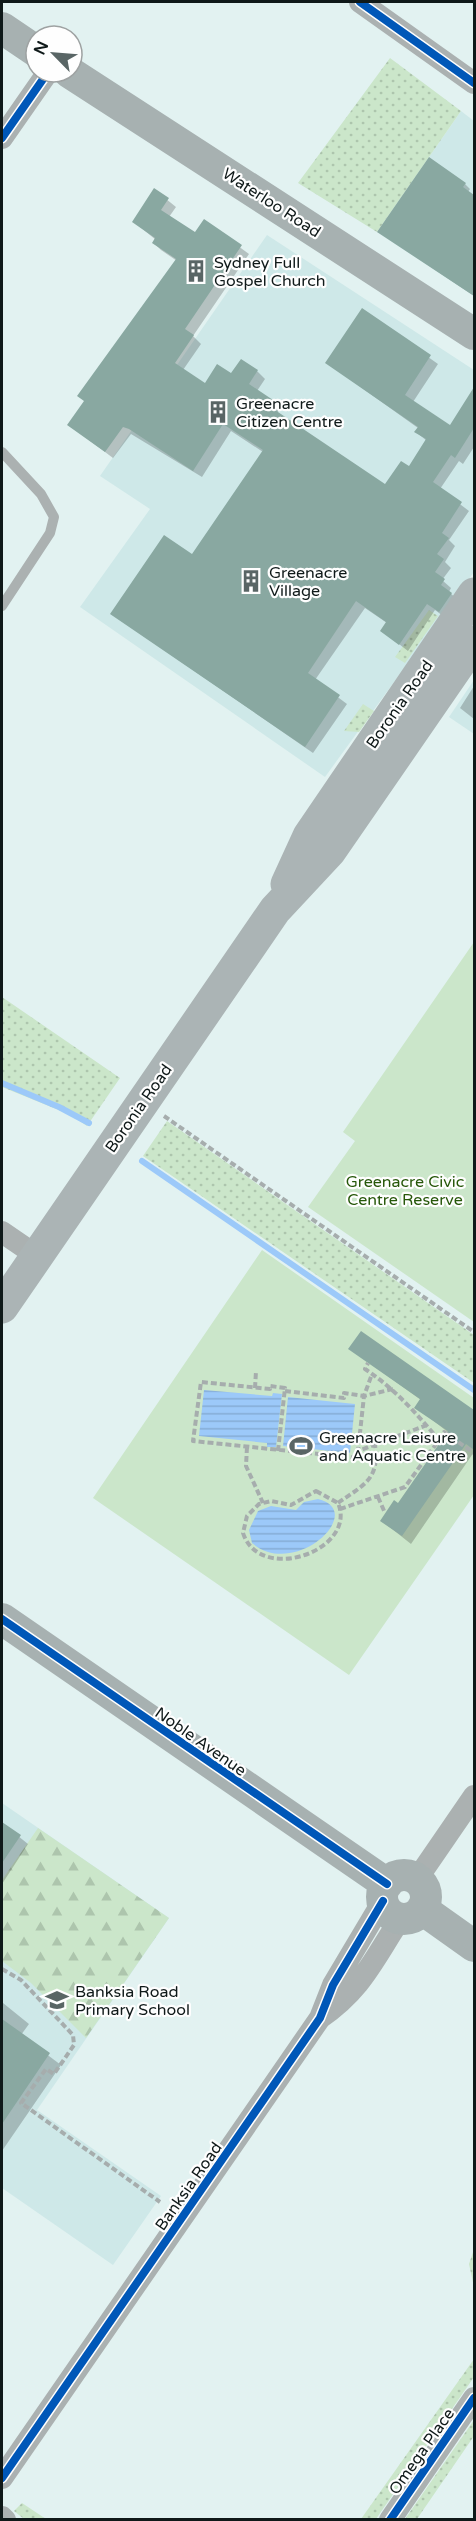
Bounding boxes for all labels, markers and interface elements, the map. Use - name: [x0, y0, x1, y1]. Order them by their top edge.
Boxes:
- north arrow: [24, 24, 84, 84]
- text: N: [30, 38, 53, 58]
- street label: Waterloo Road: [218, 164, 324, 242]
- place label: Sydney Full Gospel Church: [214, 253, 326, 291]
- building icon: Sydney Full Gospel Church: [183, 258, 209, 284]
- place label: Greenacre Citizen Centre: [236, 394, 343, 432]
- building icon: Greenacre Citizen Centre: [205, 399, 231, 425]
- place label: Greenacre Village: [269, 563, 347, 601]
- building icon: Greenacre Village: [238, 568, 264, 594]
- street label: Boronia Road: [362, 656, 438, 753]
- street label: Boronia Road: [101, 1060, 177, 1157]
- park label: Greenacre Civic Centre Reserve: [346, 1172, 464, 1210]
- place label: Greenacre Leisure and Aquatic Centre: [319, 1428, 466, 1466]
- sports icon: Greenacre Leisure and Aquatic Centre: [288, 1433, 314, 1459]
- street label: Noble Avenue: [151, 1703, 250, 1781]
- place label: Banksia Road Primary School: [75, 1982, 190, 2020]
- school or university icon: Banksia Road Primary School: [44, 1987, 70, 2013]
- street label: Banksia Road: [151, 2138, 227, 2235]
- street label: Omega Place: [385, 2404, 459, 2499]

